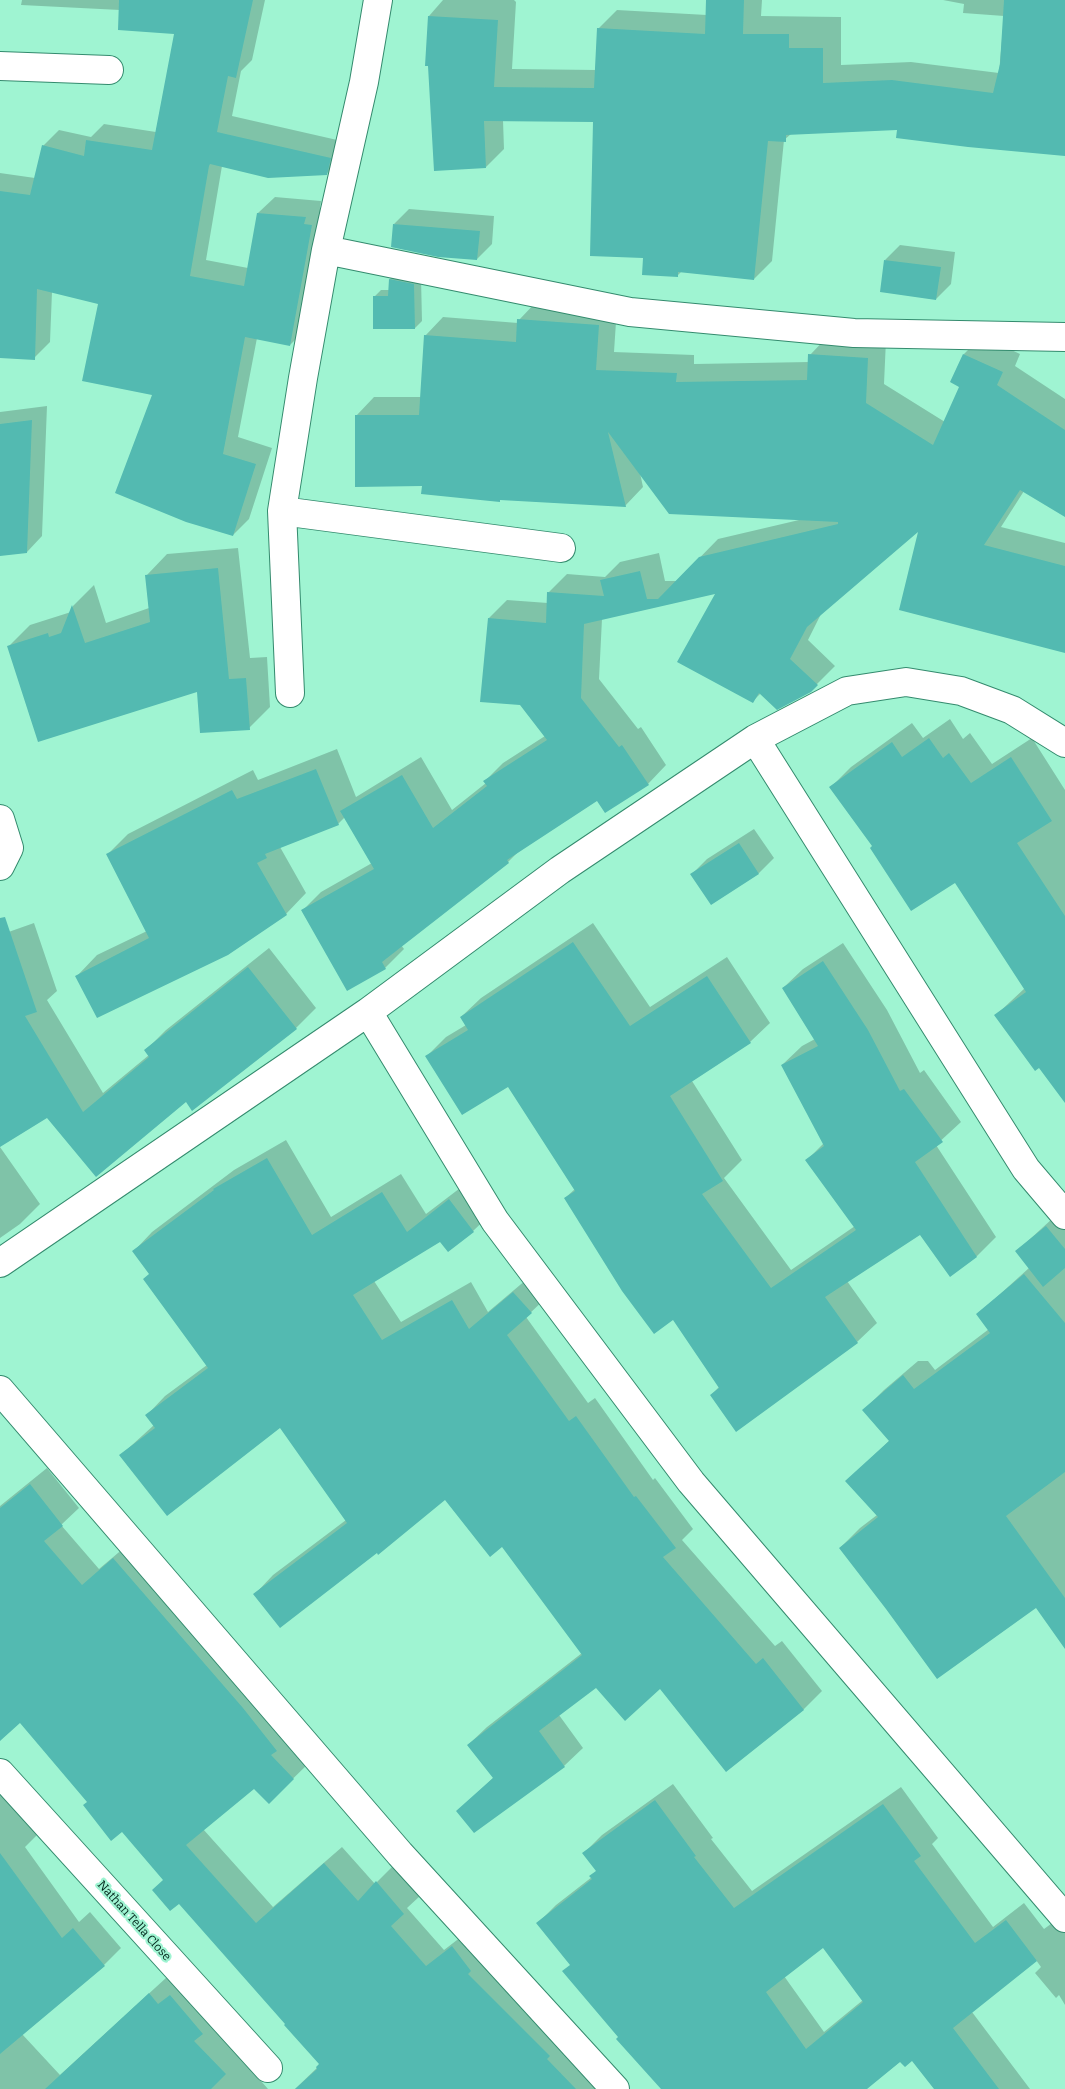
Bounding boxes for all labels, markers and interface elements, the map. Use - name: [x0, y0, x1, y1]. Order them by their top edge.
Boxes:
- street label: Nathan Tella Close: [94, 1878, 174, 1964]

